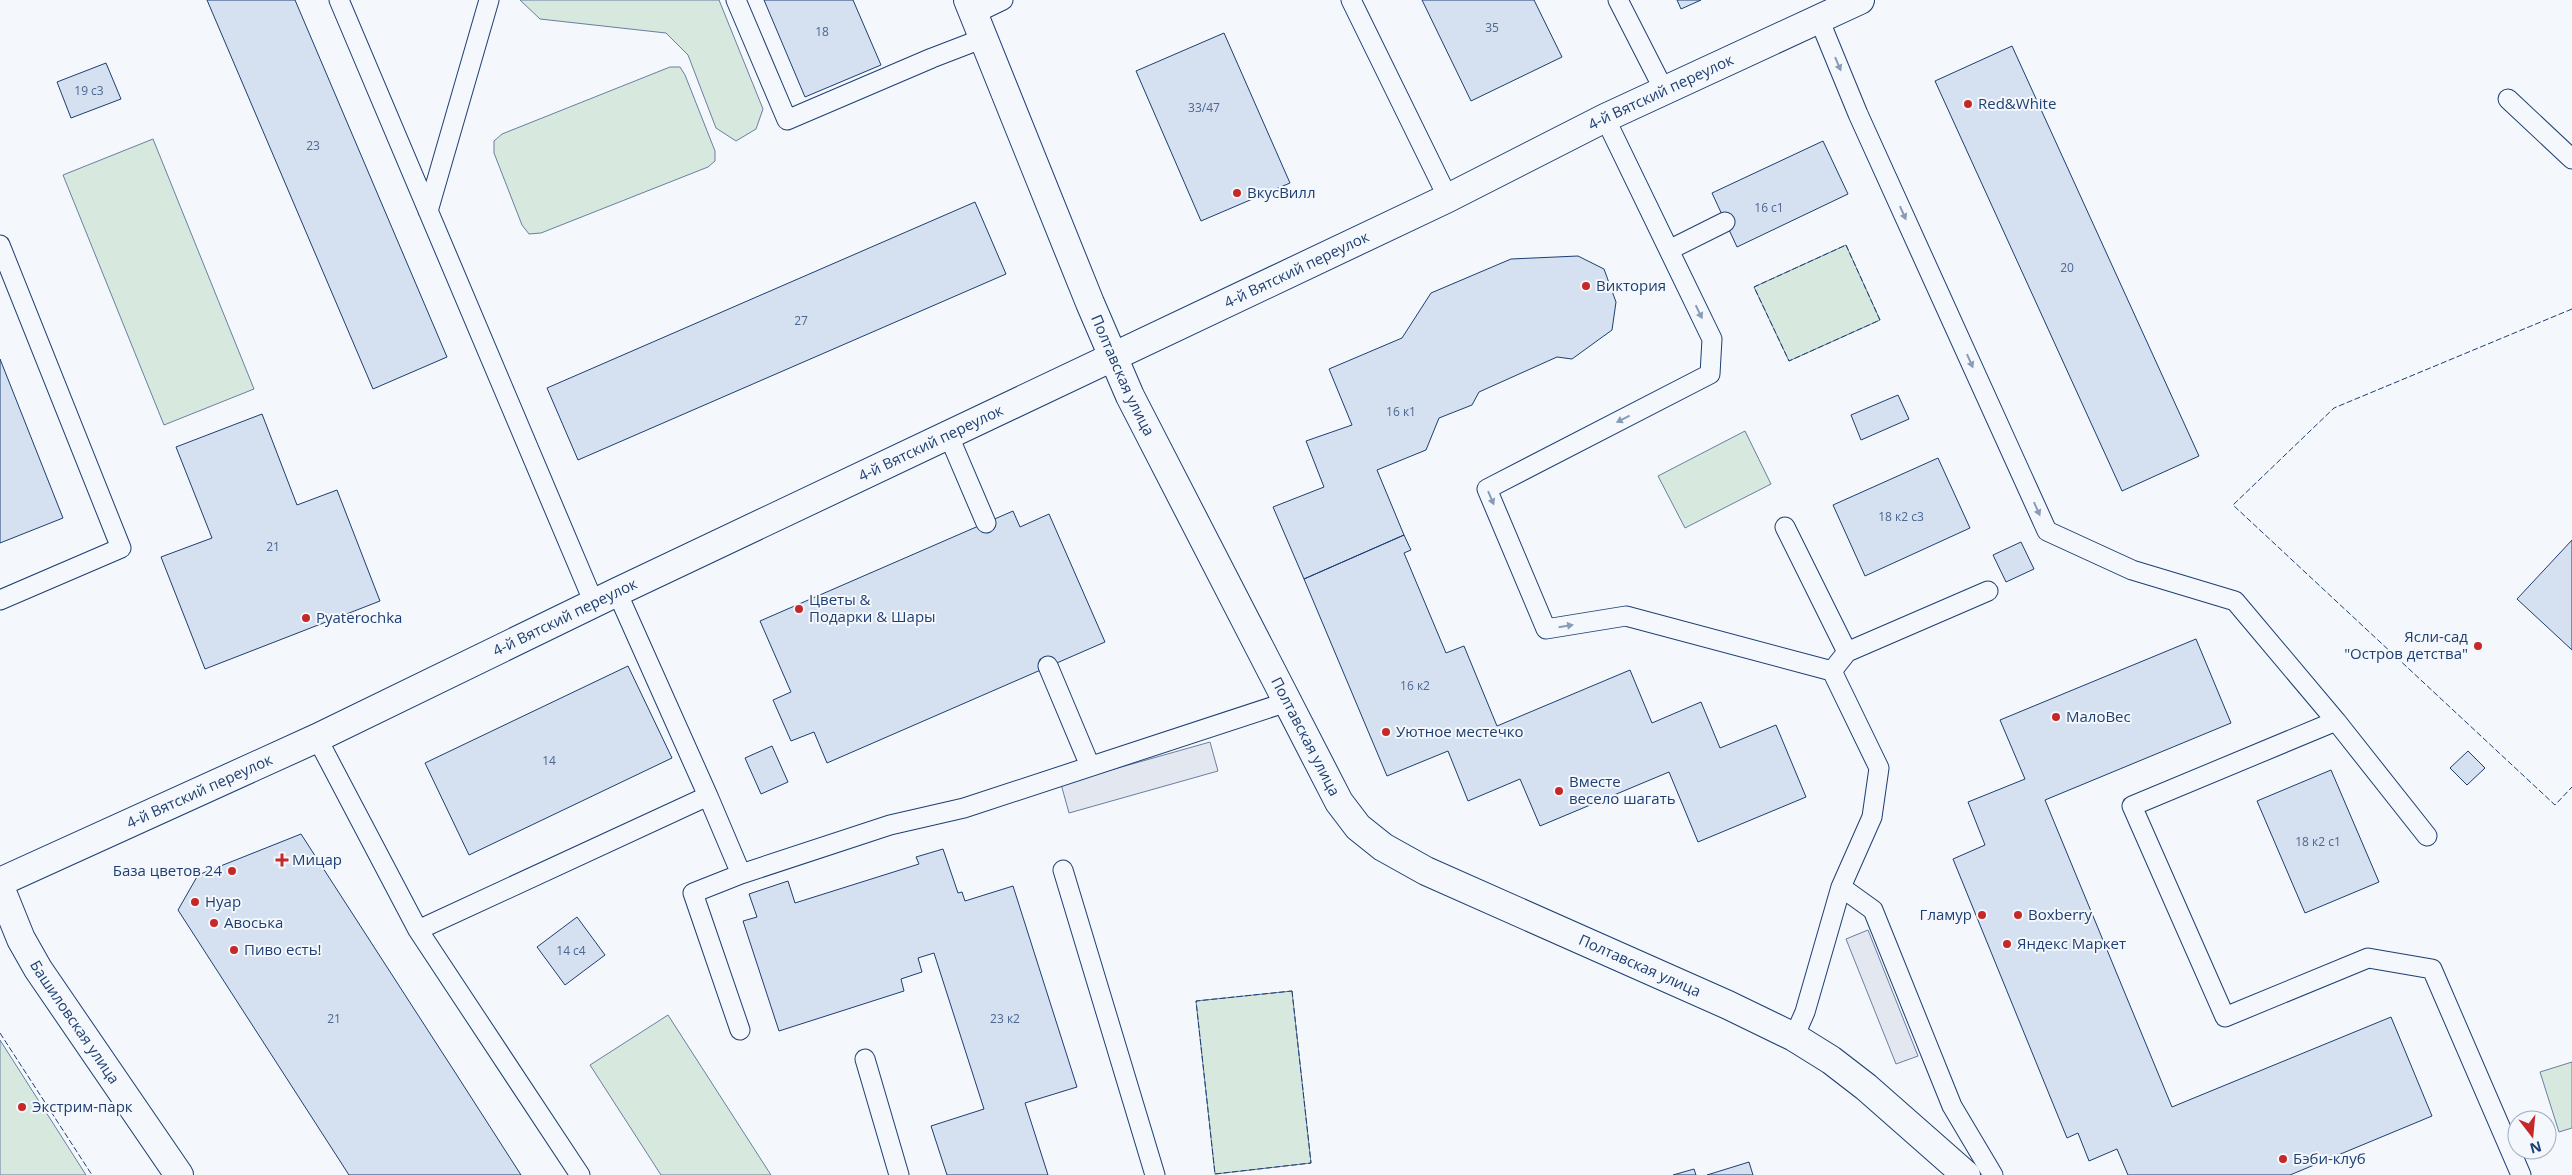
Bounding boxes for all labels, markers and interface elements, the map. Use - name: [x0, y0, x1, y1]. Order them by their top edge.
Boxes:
- house number: 35: [1485, 19, 1499, 36]
- house number: 18: [815, 23, 829, 40]
- street label: 4-й Вятский переулок: [1584, 49, 1736, 134]
- one-way arrow: [1834, 57, 1842, 71]
- house number: 19 с3: [74, 82, 104, 99]
- place label: Red&White: [1978, 93, 2056, 113]
- marker: Red&White: [1962, 98, 1974, 110]
- house number: 33/47: [1188, 99, 1220, 116]
- house number: 23: [306, 137, 320, 154]
- place label: ВкусВилл: [1247, 182, 1316, 202]
- marker: ВкусВилл: [1231, 187, 1243, 199]
- house number: 16 с1: [1754, 199, 1784, 216]
- one-way arrow: [1900, 206, 1908, 220]
- street label: 4-й Вятский переулок: [1221, 226, 1372, 312]
- house number: 20: [2060, 259, 2074, 276]
- place label: Виктория: [1596, 275, 1666, 295]
- marker: Виктория: [1580, 280, 1592, 292]
- one-way arrow: [1695, 305, 1703, 320]
- street label: Полтавская улица: [1087, 311, 1160, 439]
- house number: 27: [794, 312, 808, 329]
- one-way arrow: [1967, 354, 1975, 368]
- street label: 4-й Вятский переулок: [855, 399, 1006, 485]
- house number: 16 к1: [1386, 403, 1416, 420]
- one-way arrow: [1616, 415, 1631, 423]
- one-way arrow: [1487, 491, 1495, 505]
- one-way arrow: [2034, 502, 2042, 516]
- house number: 18 к2 с3: [1878, 508, 1924, 525]
- house number: 21: [266, 538, 280, 555]
- street label: 4-й Вятский переулок: [489, 573, 640, 660]
- place label: Цветы & Подарки & Шары: [809, 589, 936, 626]
- marker: Цветы & Подарки & Шары: [793, 603, 805, 615]
- place label: Pyaterochka: [316, 607, 402, 627]
- marker: Pyaterochka: [300, 612, 312, 624]
- one-way arrow: [1558, 621, 1574, 629]
- place label: Ясли-сад "Остров детства": [2344, 626, 2468, 663]
- marker: Ясли-сад "Остров детства": [2472, 640, 2484, 652]
- street label: Полтавская улица: [1267, 673, 1345, 799]
- house number: 16 к2: [1400, 677, 1430, 694]
- place label: МалоВес: [2066, 706, 2131, 726]
- marker: МалоВес: [2050, 711, 2062, 723]
- place label: Уютное местечко: [1396, 721, 1524, 741]
- marker: Уютное местечко: [1380, 726, 1392, 738]
- street label: 4-й Вятский переулок: [123, 749, 275, 832]
- house number: 14: [542, 752, 556, 769]
- place label: Вместе весело шагать: [1569, 771, 1676, 808]
- marker: Вместе весело шагать: [1553, 785, 1565, 797]
- house number: 18 к2 с1: [2295, 833, 2341, 850]
- place label: Мицар: [292, 849, 342, 869]
- marker: Мицар: [276, 854, 288, 866]
- place label: База цветов 24: [113, 860, 222, 880]
- marker: База цветов 24: [226, 865, 238, 877]
- place label: Нуар: [205, 891, 241, 911]
- marker: Нуар: [189, 896, 201, 908]
- place label: Гламур: [1920, 904, 1972, 924]
- place label: Boxberry: [2028, 904, 2092, 924]
- marker: Гламур: [1976, 909, 1988, 921]
- marker: Boxberry: [2012, 909, 2024, 921]
- place label: Авоська: [224, 912, 283, 932]
- marker: Авоська: [208, 917, 220, 929]
- street label: Полтавская улица: [1576, 929, 1704, 1001]
- place label: Яндекс Маркет: [2017, 933, 2126, 953]
- marker: Яндекс Маркет: [2001, 938, 2013, 950]
- place label: Пиво есть!: [244, 939, 321, 959]
- house number: 14 с4: [556, 942, 586, 959]
- marker: Пиво есть!: [228, 944, 240, 956]
- street label: Башиловская улица: [26, 956, 125, 1087]
- house number: 21: [327, 1010, 341, 1027]
- house number: 23 к2: [990, 1010, 1020, 1027]
- place label: Экстрим-парк: [32, 1096, 133, 1116]
- marker: Экстрим-парк: [16, 1101, 28, 1113]
- north arrow: [2507, 1110, 2557, 1160]
- text: N: [2528, 1137, 2544, 1159]
- place label: Бэби-клуб: [2293, 1148, 2366, 1168]
- marker: Бэби-клуб: [2277, 1153, 2289, 1165]

